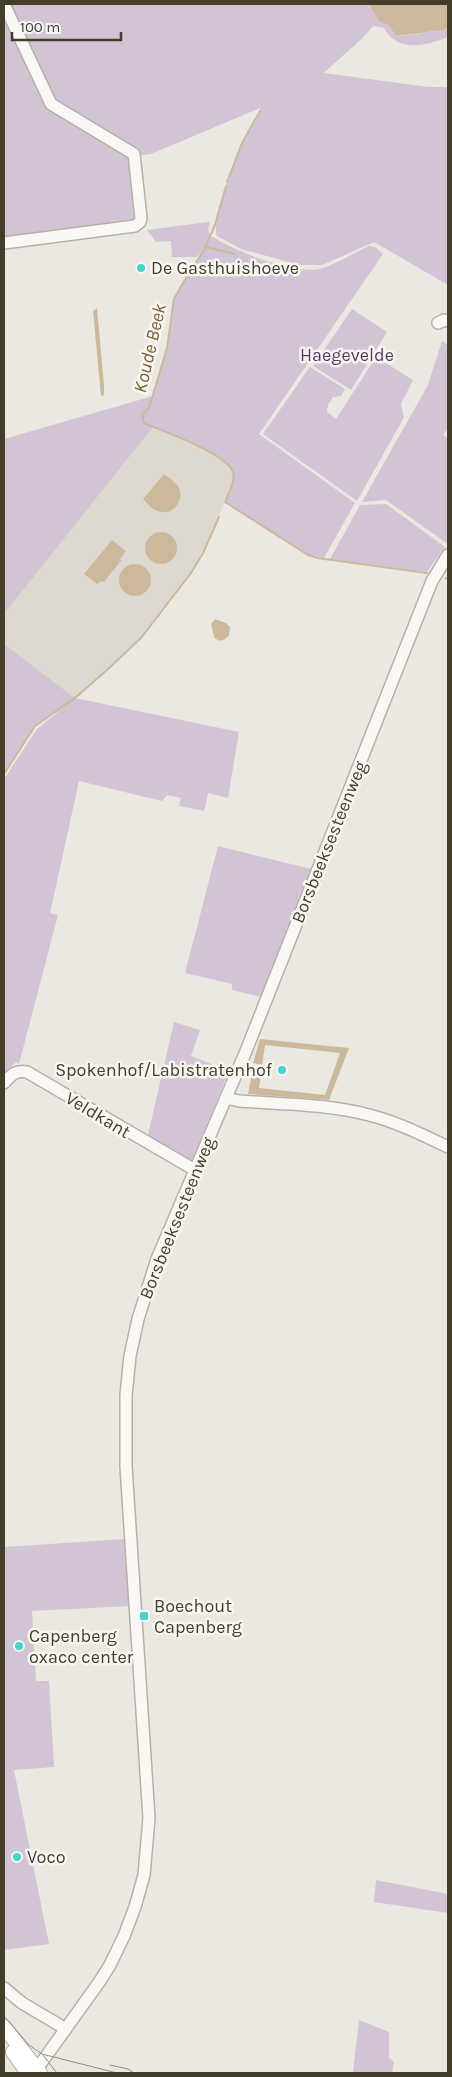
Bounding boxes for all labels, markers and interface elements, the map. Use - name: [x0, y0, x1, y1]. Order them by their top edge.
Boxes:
- scale bar: [12, 10, 121, 42]
- text: 100 m: [20, 18, 60, 36]
- place label: De Gasthuishoeve: [151, 257, 299, 279]
- marker: De Gasthuishoeve: [135, 262, 147, 274]
- water label: Koude Beek: [129, 301, 171, 395]
- park label: Haegevelde: [300, 344, 394, 366]
- street label: Borsbeeksesteenweg: [286, 758, 372, 926]
- place label: Spokenhof/Labistratenhof: [55, 1059, 273, 1081]
- marker: Spokenhof/Labistratenhof: [276, 1064, 288, 1076]
- street label: Veldkant: [61, 1087, 135, 1143]
- street label: Borsbeeksesteenweg: [134, 1134, 220, 1302]
- place label: Boechout Capenberg: [154, 1595, 242, 1638]
- marker: Boechout Capenberg: [138, 1610, 150, 1622]
- place label: Capenberg oxaco center: [29, 1625, 134, 1668]
- marker: Capenberg oxaco center: [13, 1640, 25, 1652]
- place label: Voco: [27, 1846, 66, 1868]
- marker: Voco: [11, 1851, 23, 1863]

